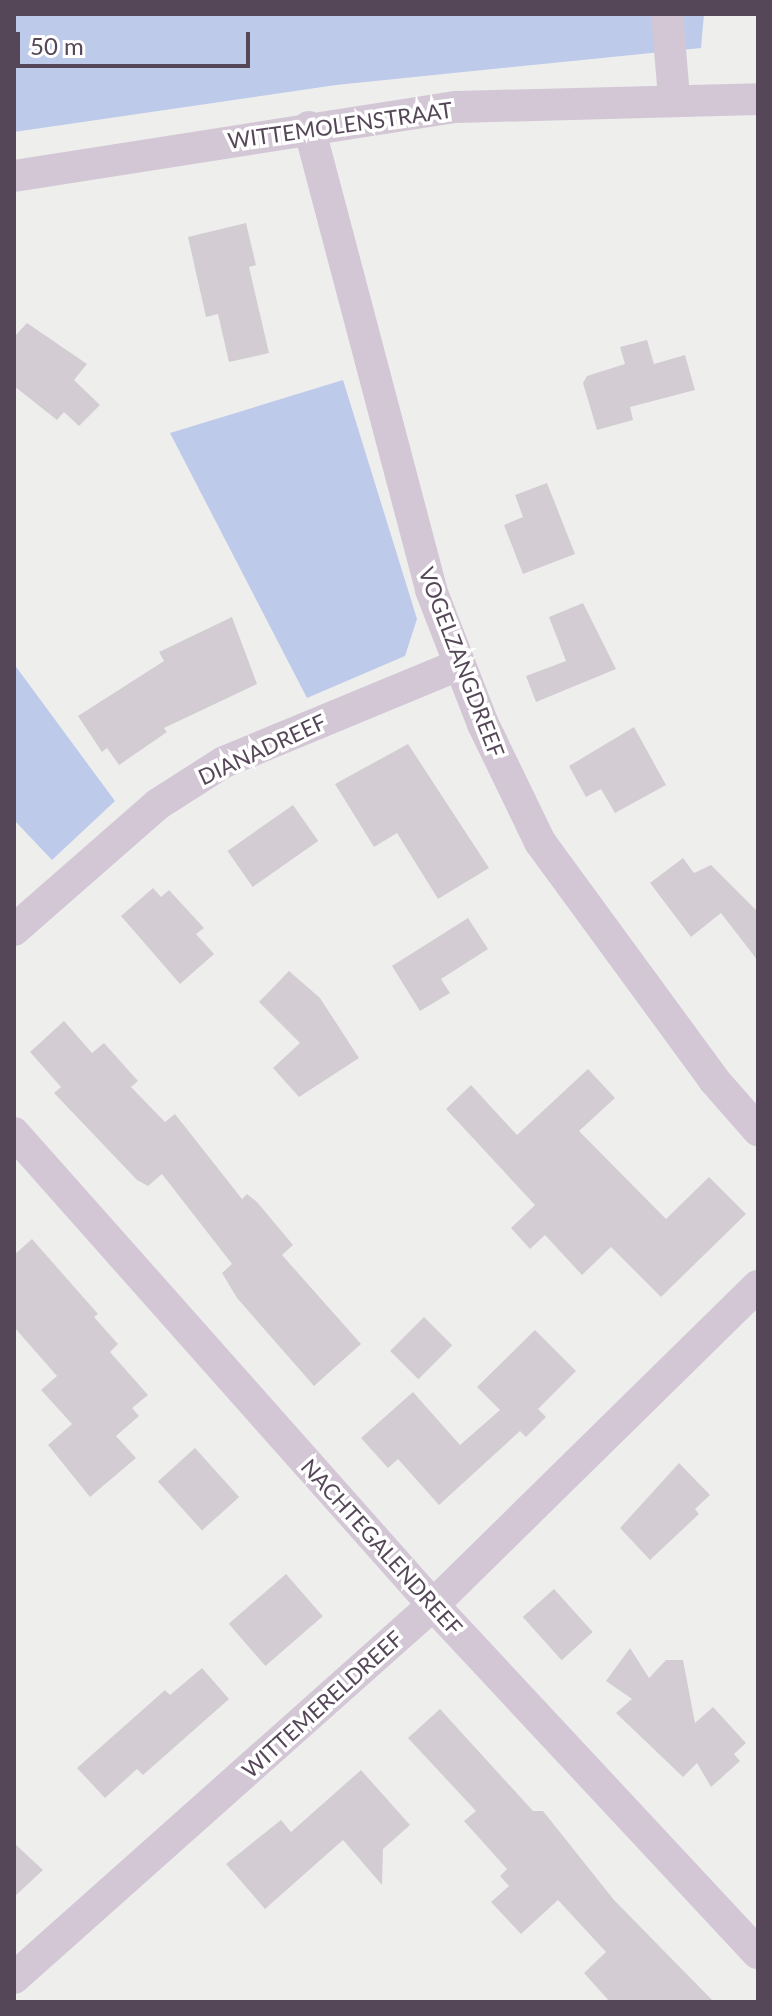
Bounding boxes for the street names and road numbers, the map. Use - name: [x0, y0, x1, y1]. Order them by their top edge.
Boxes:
- street label: WITTEMOLENSTRAAT: [226, 96, 454, 154]
- street label: VOGELZANGDREEF: [414, 563, 510, 761]
- street label: DIANADREEF: [194, 708, 330, 790]
- street label: NACHTEGALENDREEF: [296, 1453, 468, 1641]
- street label: WITTEMERELDREEF: [236, 1625, 408, 1783]

